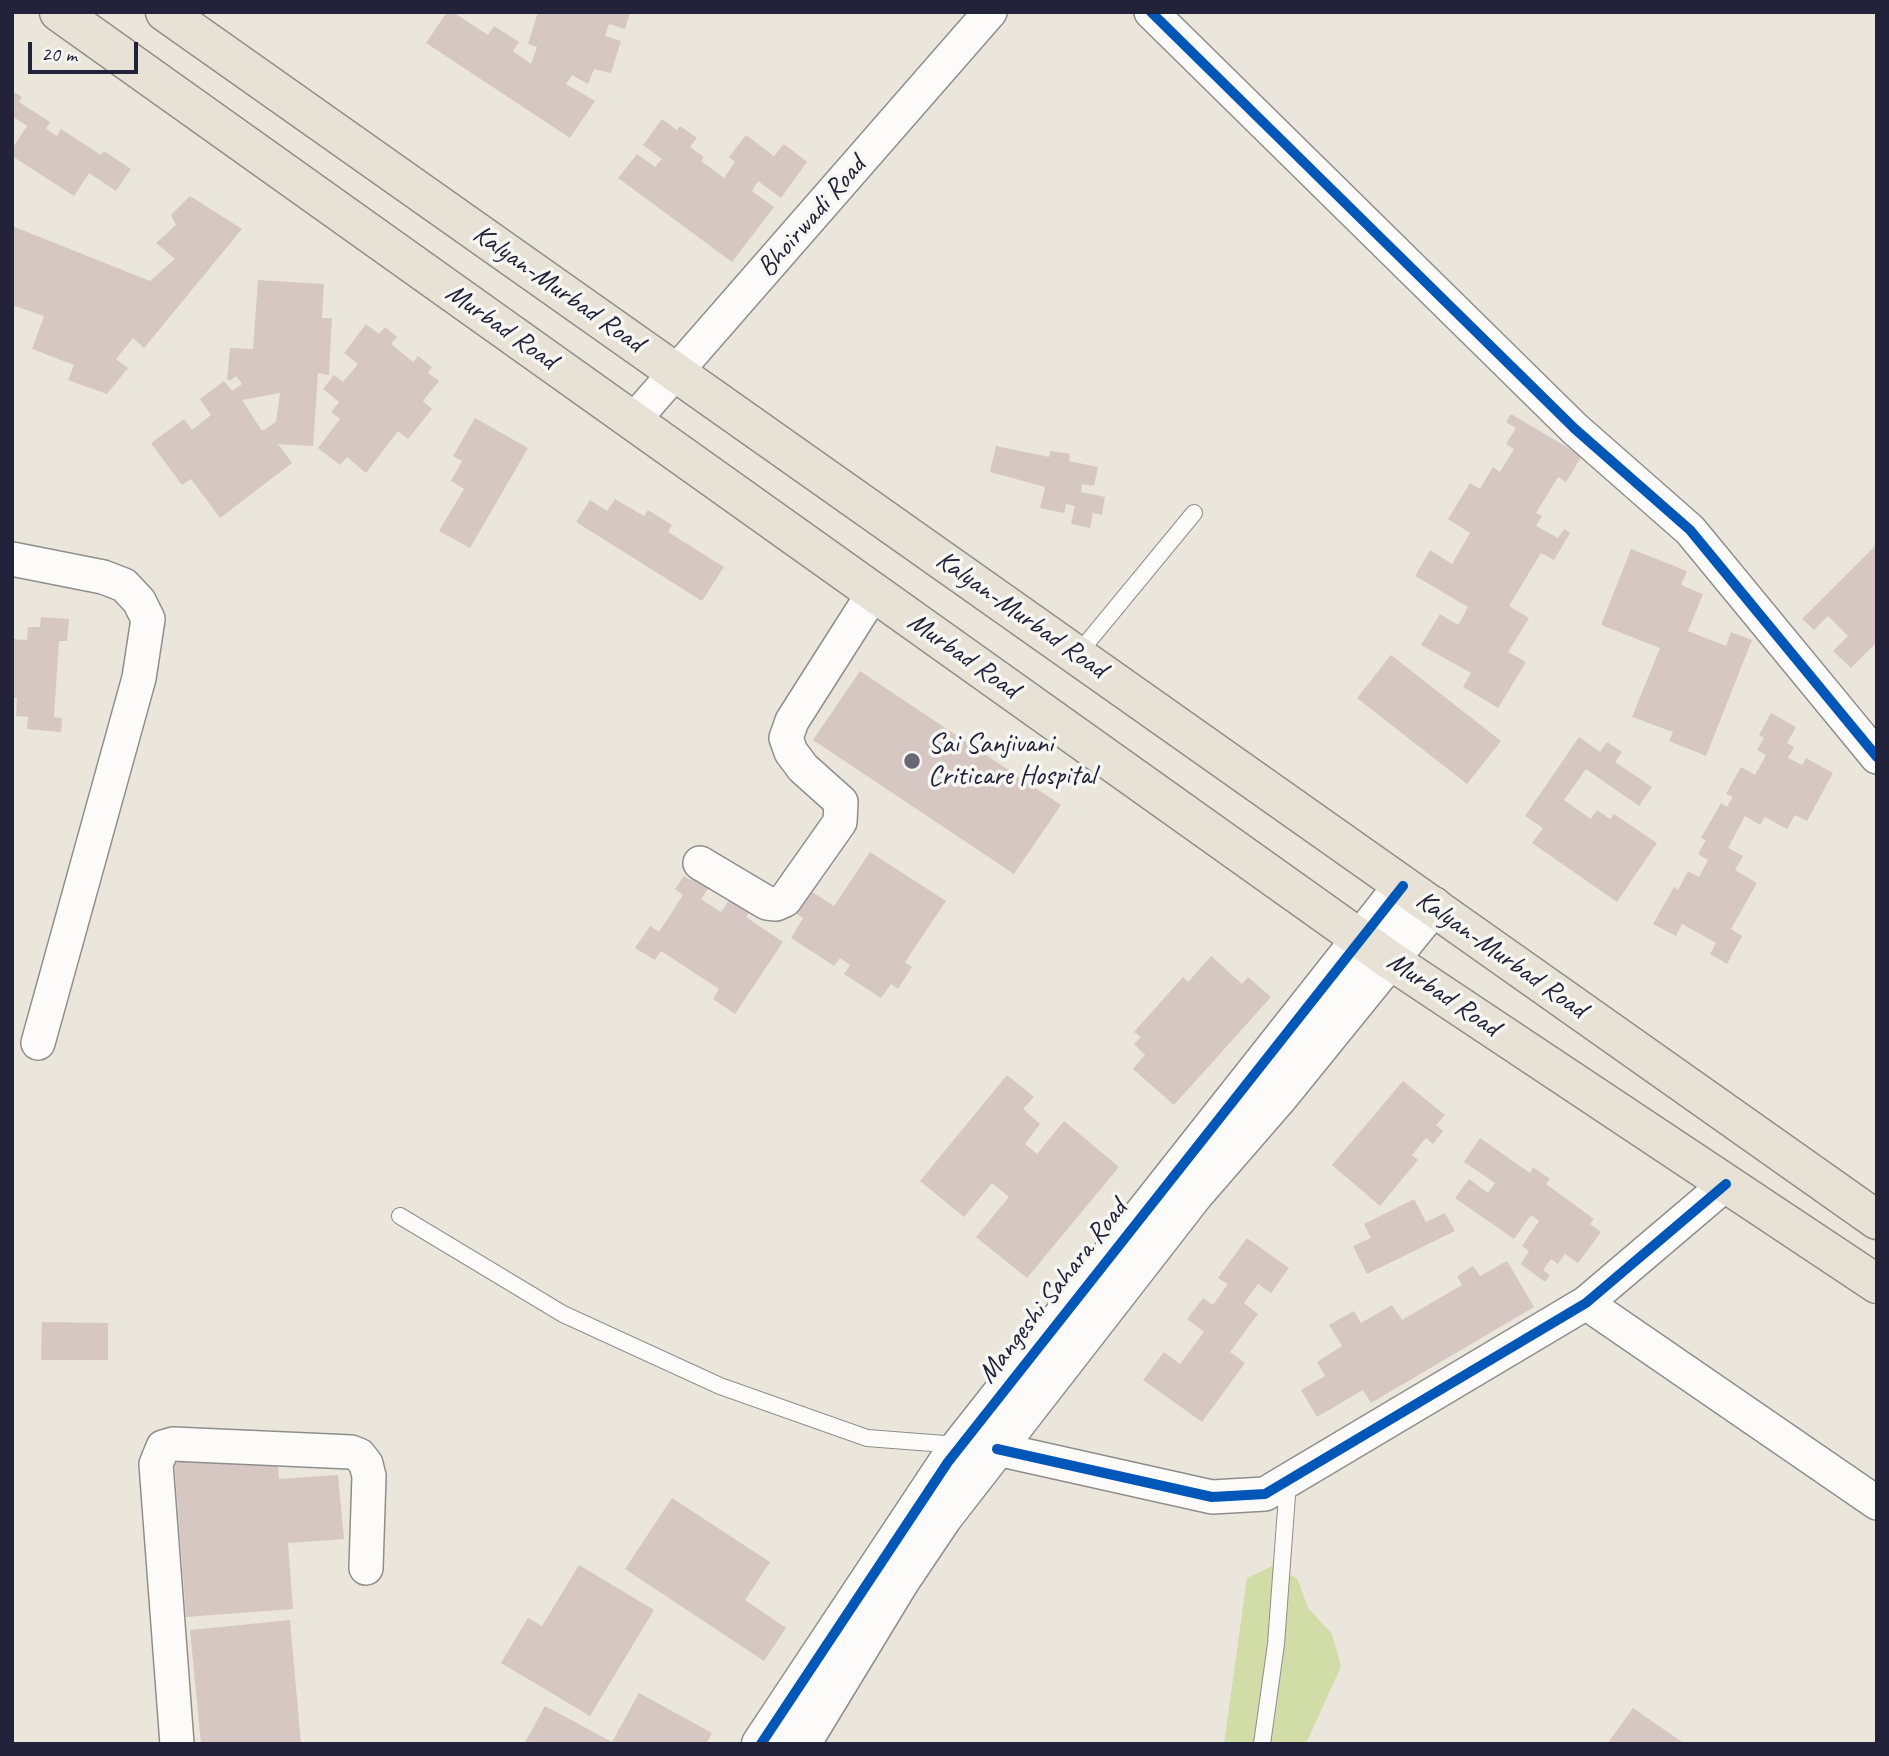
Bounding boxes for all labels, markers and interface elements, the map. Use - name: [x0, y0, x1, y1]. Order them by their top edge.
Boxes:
- scale bar: [32, 28, 142, 72]
- text: 20 m: [41, 41, 77, 67]
- street label: Bhoirwadi Road: [751, 150, 873, 284]
- street label: Kalyan-Murbad Road: [466, 218, 650, 360]
- street label: Murbad Road: [439, 276, 563, 378]
- street label: Kalyan-Murbad Road: [929, 544, 1113, 686]
- street label: Murbad Road: [901, 605, 1025, 707]
- place label: Sai Sanjivani Criticare Hospital: [928, 728, 1096, 794]
- marker: Sai Sanjivani Criticare Hospital: [902, 751, 922, 771]
- street label: Kalyan-Murbad Road: [1409, 884, 1593, 1026]
- street label: Murbad Road: [1380, 945, 1506, 1045]
- street label: Mangeshi Sahara Road: [971, 1194, 1135, 1390]

